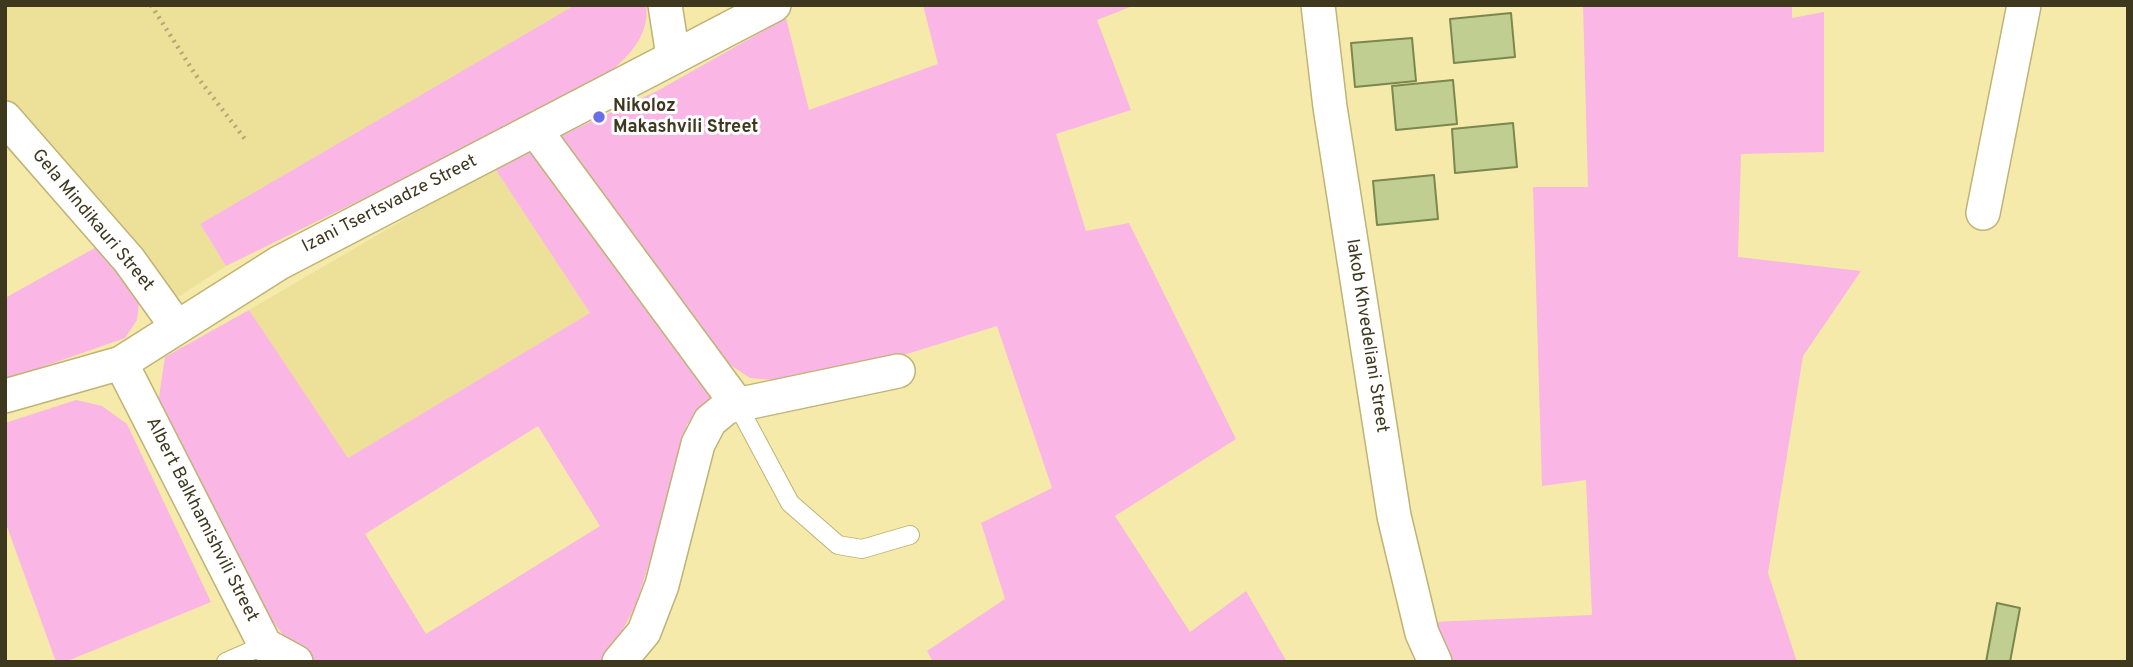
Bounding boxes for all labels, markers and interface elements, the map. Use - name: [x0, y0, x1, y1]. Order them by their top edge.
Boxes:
- place label: Nikoloz Makashvili Street: [613, 96, 758, 138]
- marker: Nikoloz Makashvili Street: [591, 109, 607, 125]
- street label: Gela Mindikauri Street: [26, 146, 158, 296]
- street label: Izani Tsertsvadze Street: [299, 151, 481, 259]
- street label: Iakob Khvedeliani Street: [1340, 238, 1392, 434]
- street label: Albert Balkhamishvili Street: [140, 414, 262, 626]

